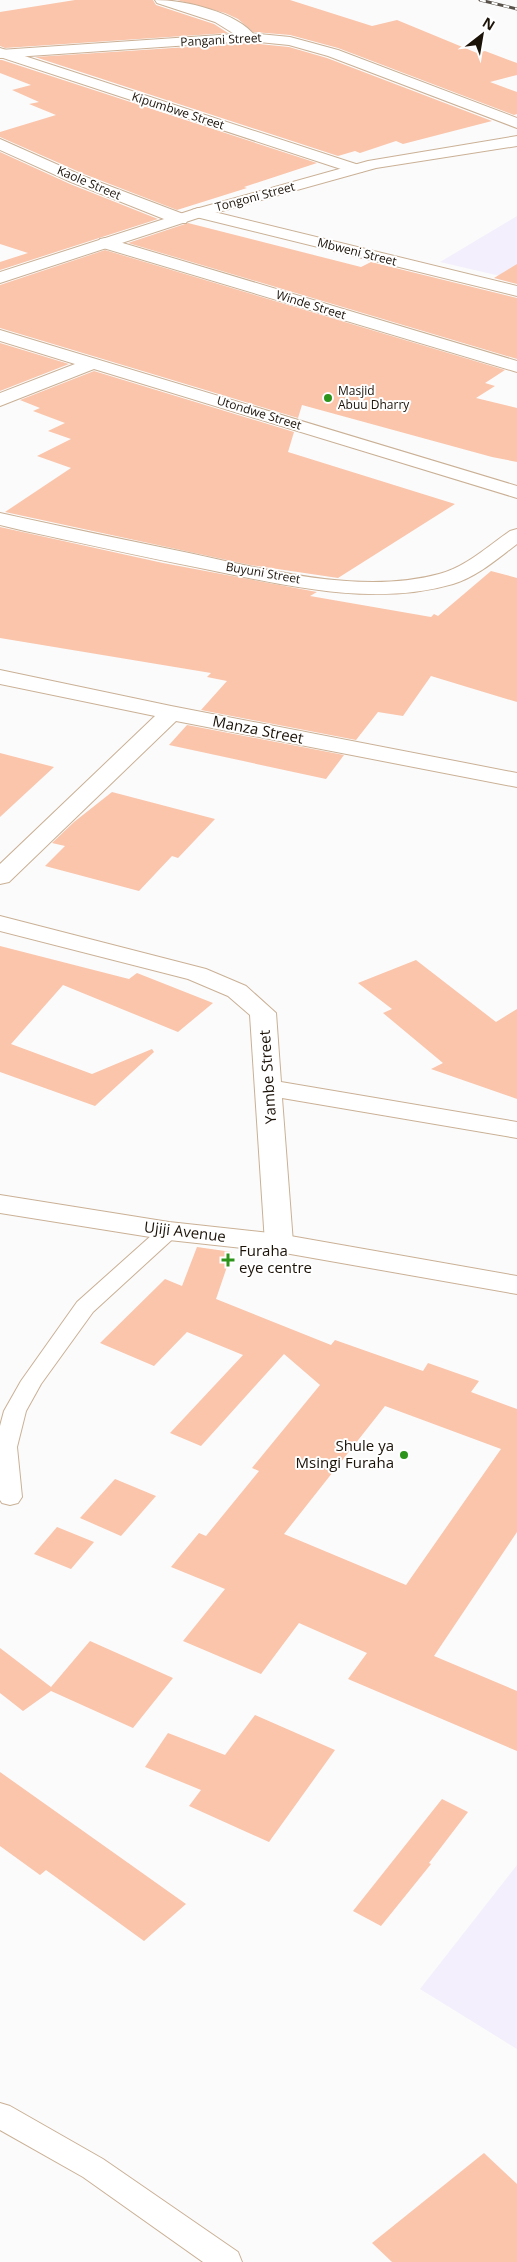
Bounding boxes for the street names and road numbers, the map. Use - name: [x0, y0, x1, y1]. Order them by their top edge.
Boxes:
- street label: Pangani Street: [180, 29, 262, 50]
- street label: Kipumbwe Street: [130, 88, 227, 133]
- street label: Kaole Street: [55, 162, 124, 204]
- street label: Tongoni Street: [213, 178, 297, 215]
- street label: Mbweni Street: [316, 233, 399, 270]
- street label: Winde Street: [274, 286, 348, 323]
- street label: Utondwe Street: [215, 392, 304, 433]
- street label: Buyuni Street: [224, 558, 302, 587]
- street label: Manza Street: [211, 710, 305, 748]
- street label: Yambe Street: [254, 1029, 280, 1125]
- street label: Ujiji Avenue: [143, 1216, 227, 1246]

